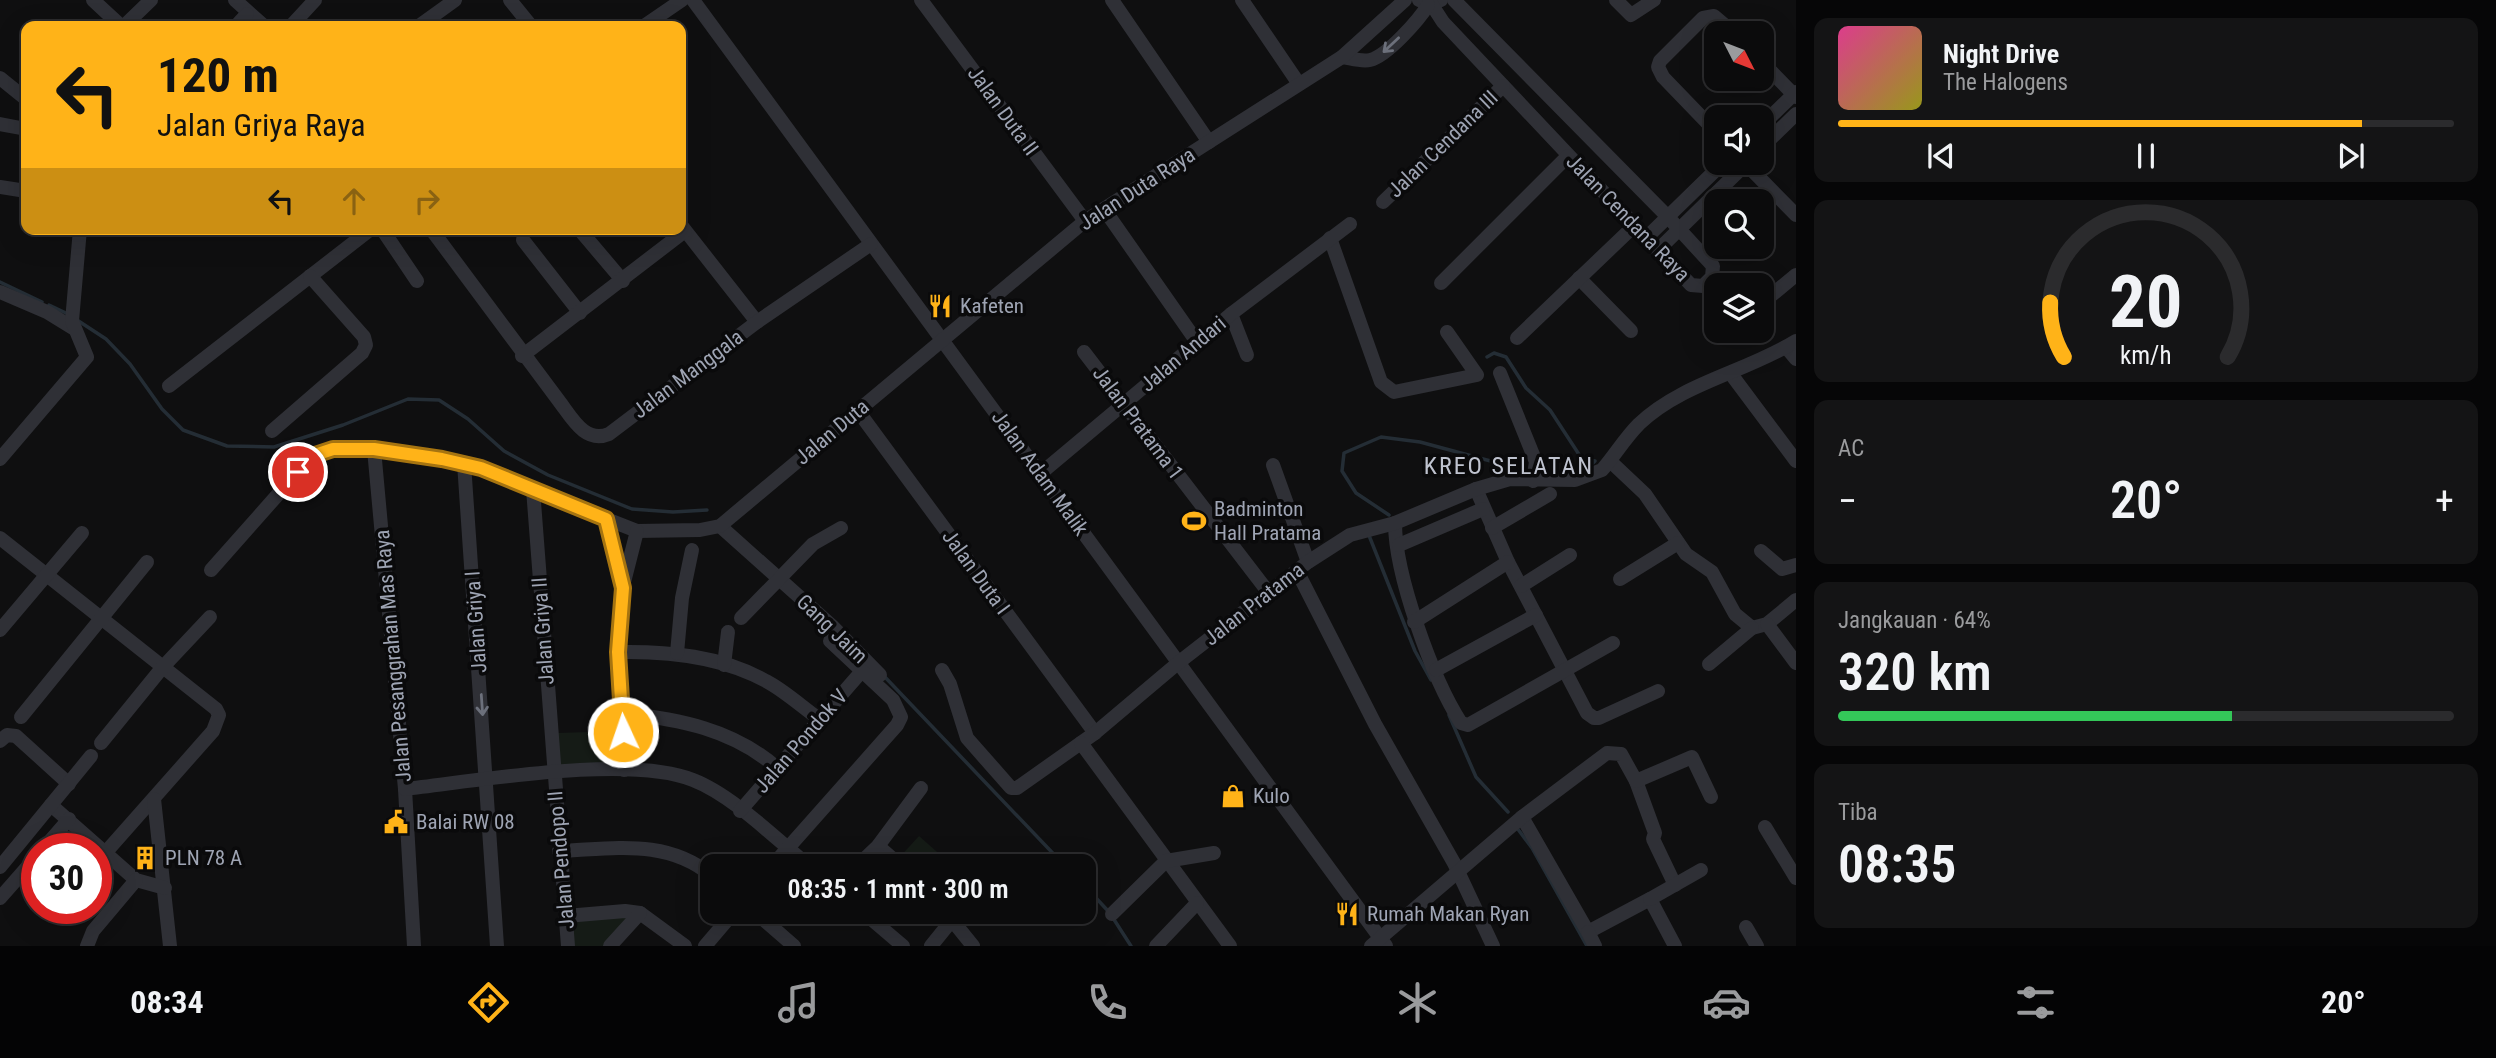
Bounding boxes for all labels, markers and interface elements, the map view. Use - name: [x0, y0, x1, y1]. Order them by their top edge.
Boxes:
- north arrow: [1704, 21, 1774, 91]
- map controls: [1704, 21, 1774, 343]
- one-way arrow: [1382, 37, 1400, 53]
- text: Night Drive: [1943, 39, 2059, 69]
- text: 120 m: [157, 47, 279, 104]
- icon: left: [42, 49, 133, 140]
- street label: Jalan Duta II: [963, 62, 1043, 160]
- text: The Halogens: [1943, 69, 2068, 96]
- street label: Jalan Cendana III: [1383, 86, 1503, 202]
- button: sound: [1704, 105, 1774, 175]
- text: Jalan Griya Raya: [157, 106, 366, 144]
- icon: previous: [1922, 137, 1960, 175]
- icon: pause: [2127, 137, 2165, 175]
- icon: next: [2332, 137, 2370, 175]
- street label: Jalan Duta Raya: [1075, 143, 1199, 235]
- street label: Jalan Cendana Raya: [1561, 150, 1695, 286]
- icon: left: [262, 182, 300, 220]
- icon: ahead: [335, 182, 373, 220]
- icon: right: [408, 182, 446, 220]
- button: search: [1704, 189, 1774, 259]
- text: 20: [2109, 259, 2183, 345]
- button: layers: [1704, 273, 1774, 343]
- restaurant icon: Kafeten: [926, 292, 954, 320]
- place label: Kafeten: [960, 294, 1024, 318]
- street label: Jalan Andari: [1135, 311, 1231, 397]
- street label: Jalan Manggala: [628, 325, 748, 423]
- text: km/h: [2120, 341, 2172, 370]
- street label: Jalan Pratama 1: [1088, 362, 1188, 484]
- street label: Jalan Duta: [790, 394, 874, 470]
- street label: Jalan Adam Malik: [987, 406, 1094, 540]
- text: AC: [1838, 435, 1864, 462]
- pin: [268, 442, 328, 502]
- district label: KREO SELATAN: [1424, 452, 1594, 480]
- icon: arrive: [279, 453, 317, 491]
- text: 20°: [2110, 470, 2182, 531]
- text: −: [1838, 479, 1857, 523]
- text: +: [2435, 479, 2454, 523]
- place label: Badminton Hall Pratama: [1214, 497, 1321, 545]
- sports icon: Badminton Hall Pratama: [1180, 507, 1208, 535]
- street label: Jalan Duta I: [937, 525, 1015, 619]
- street label: Jalan Pesanggrahan Mas Raya: [370, 529, 416, 783]
- street label: Jalan Pratama: [1199, 558, 1309, 650]
- street label: Jalan Griya I: [460, 570, 492, 674]
- street label: Jalan Griya II: [527, 576, 559, 686]
- street label: Gang Jaim: [792, 590, 872, 668]
- text: Jangkauan · 64%: [1838, 607, 1991, 634]
- text: 320 km: [1838, 642, 1992, 703]
- street label: Jalan Pondok V: [750, 684, 853, 798]
- one-way arrow: [476, 693, 489, 716]
- position arrow: [586, 695, 660, 769]
- shop icon: Kulo: [1219, 782, 1247, 810]
- place label: Kulo: [1253, 784, 1290, 808]
- street label: Jalan Pendopo II: [543, 790, 579, 930]
- text: Tiba: [1838, 799, 1878, 826]
- public building icon: Balai RW 08: [382, 808, 410, 836]
- place label: Balai RW 08: [416, 810, 515, 834]
- speed limit sign: 30: [21, 833, 112, 924]
- text: 08:35: [1838, 834, 1956, 895]
- building icon: PLN 78 A: [131, 844, 159, 872]
- place label: PLN 78 A: [165, 846, 242, 870]
- text: 08:35 · 1 mnt · 300 m: [787, 874, 1009, 904]
- restaurant icon: Rumah Makan Ryan: [1333, 900, 1361, 928]
- place label: Rumah Makan Ryan: [1367, 902, 1530, 926]
- icon: directions: [464, 978, 513, 1027]
- icon: music: [774, 978, 823, 1027]
- icon: phone: [1083, 978, 1132, 1027]
- icon: climate: [1393, 978, 1442, 1027]
- icon: car: [1702, 978, 1751, 1027]
- icon: filters: [2011, 978, 2060, 1027]
- text: 08:34: [130, 983, 204, 1021]
- text: 20°: [2321, 983, 2366, 1021]

